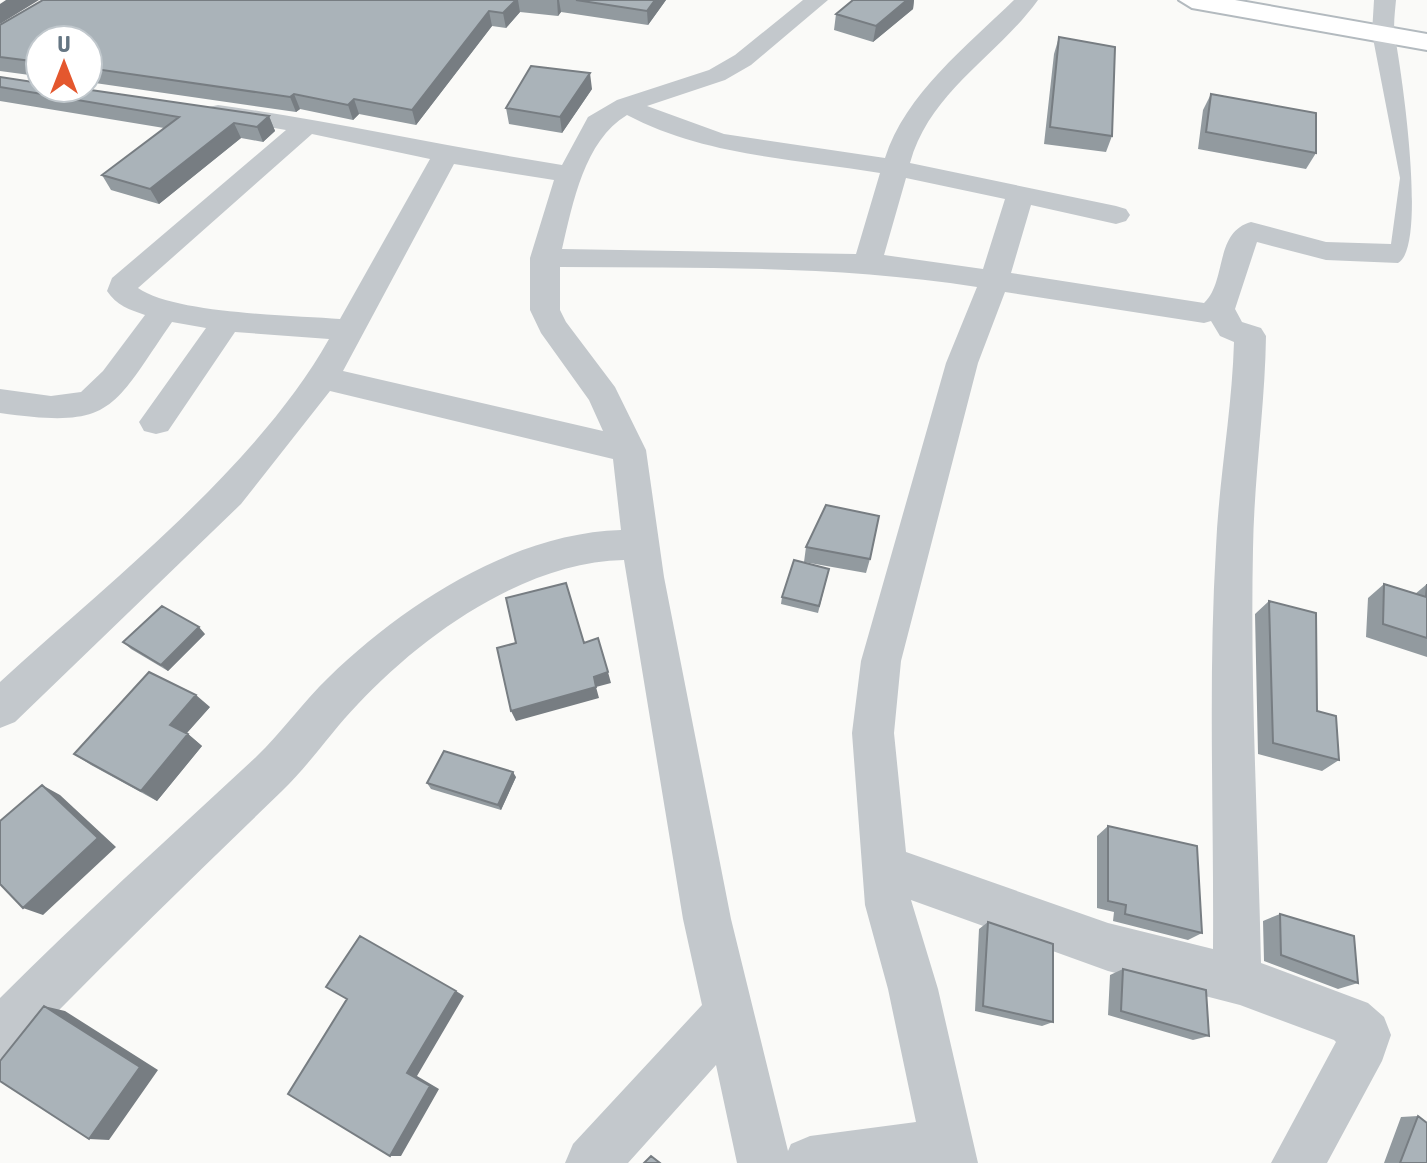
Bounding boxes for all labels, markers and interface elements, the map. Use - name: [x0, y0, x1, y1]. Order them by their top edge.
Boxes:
- north arrow: [24, 24, 104, 104]
- text: U: [58, 31, 70, 57]

